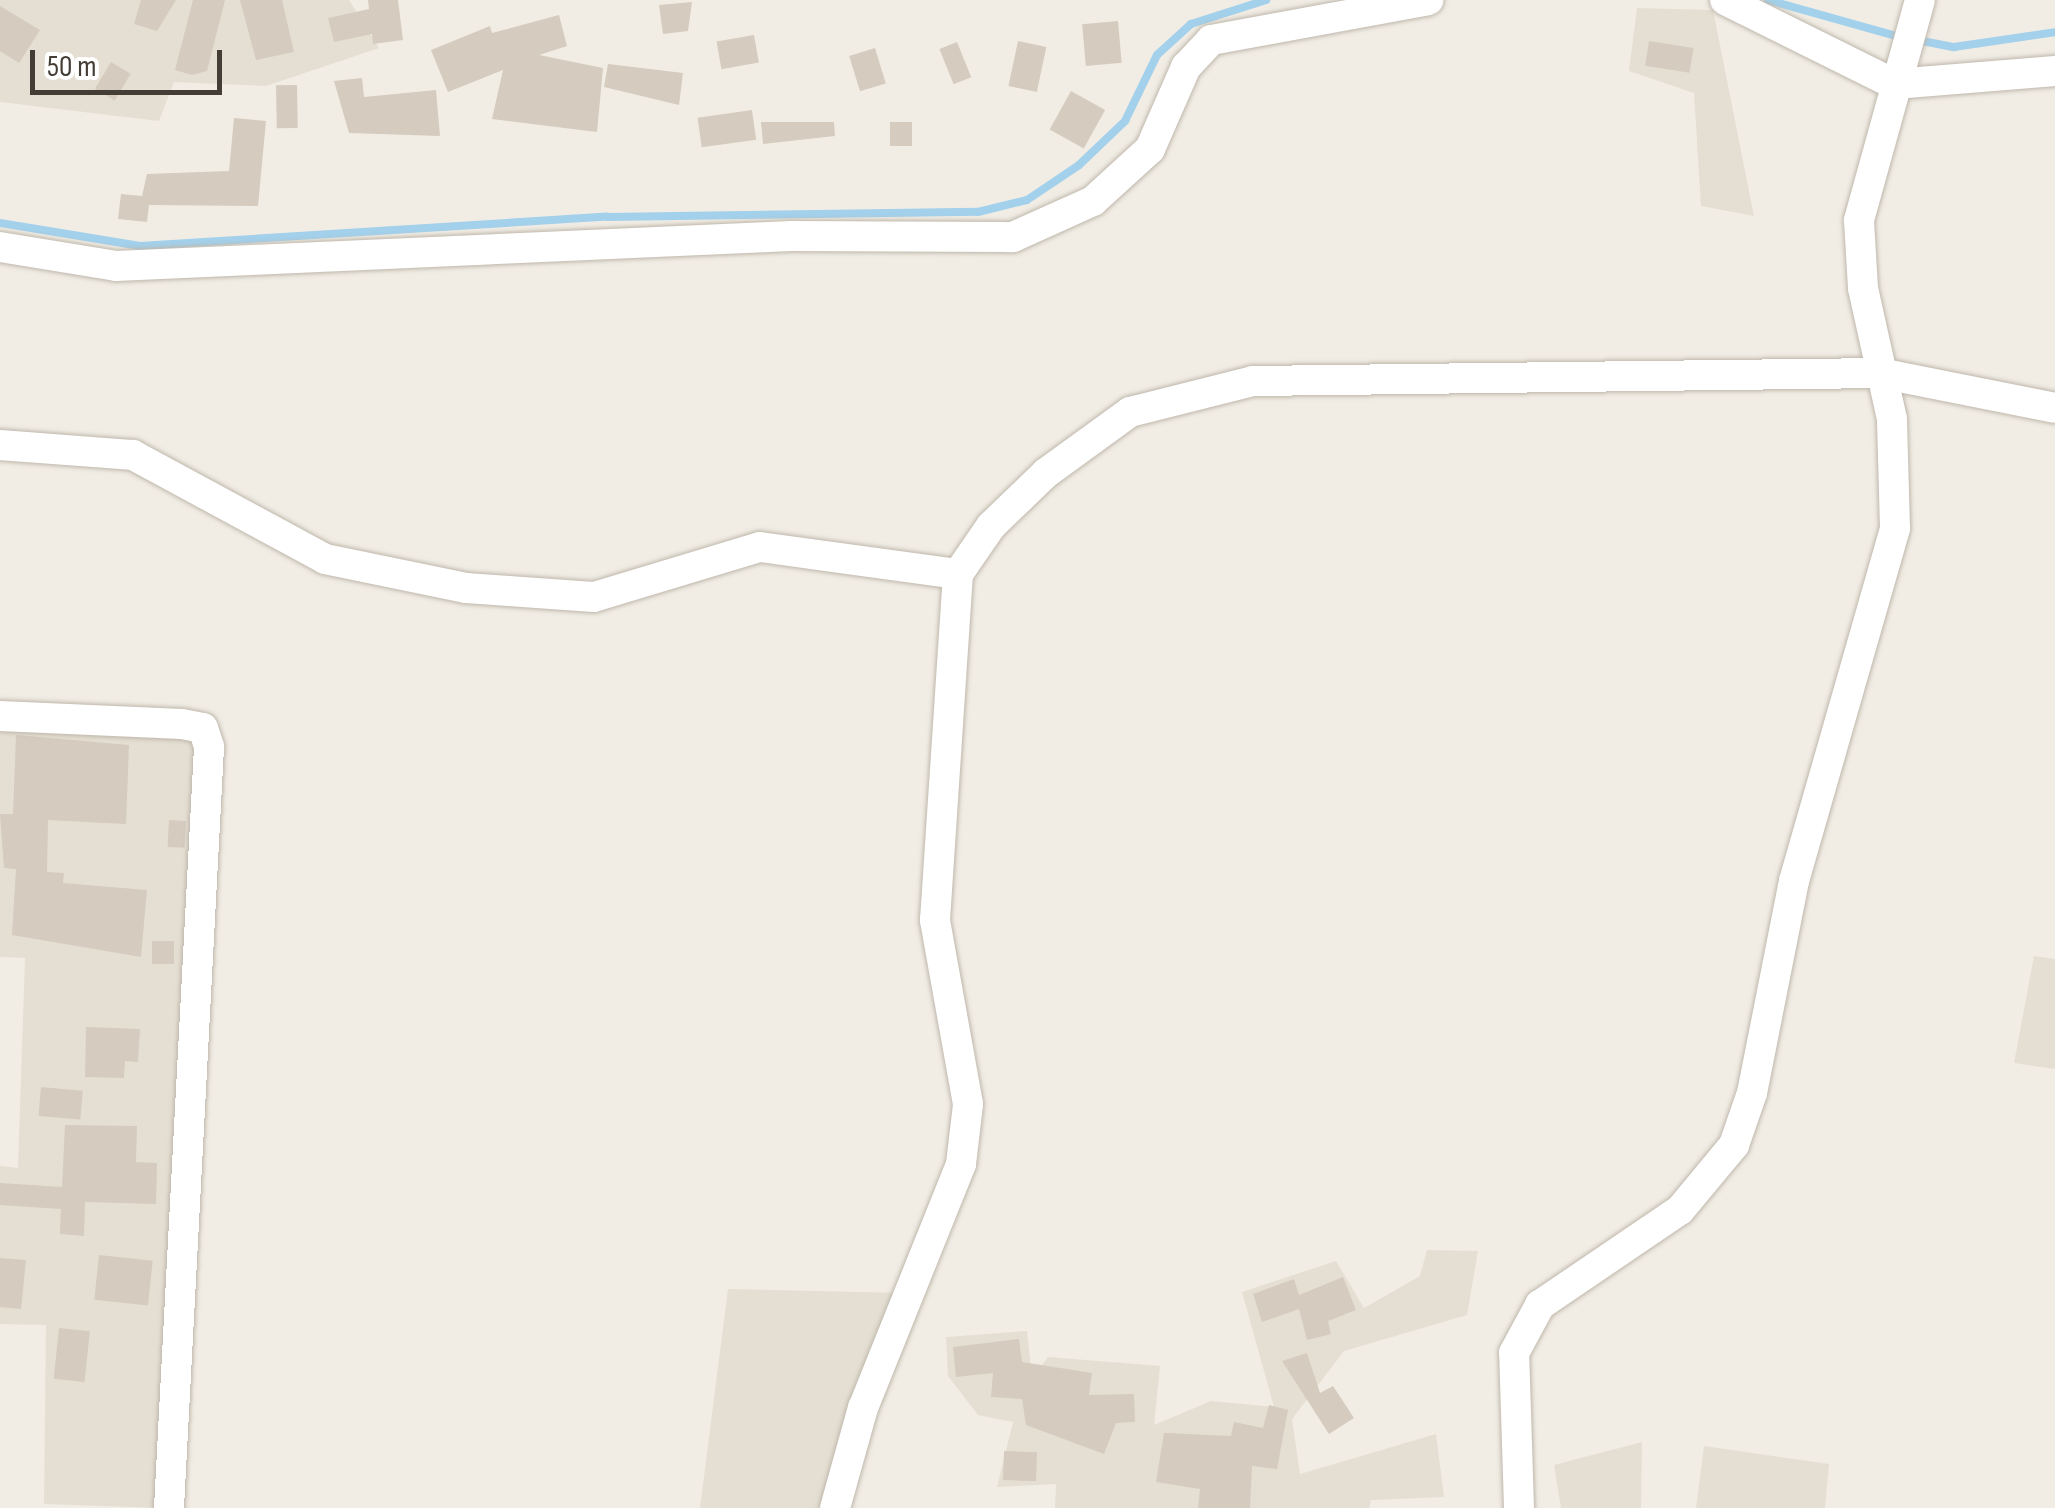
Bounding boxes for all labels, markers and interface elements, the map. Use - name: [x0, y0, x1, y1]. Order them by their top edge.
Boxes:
- scale bar: [35, 30, 228, 92]
- text: 50 m: [47, 49, 96, 85]

